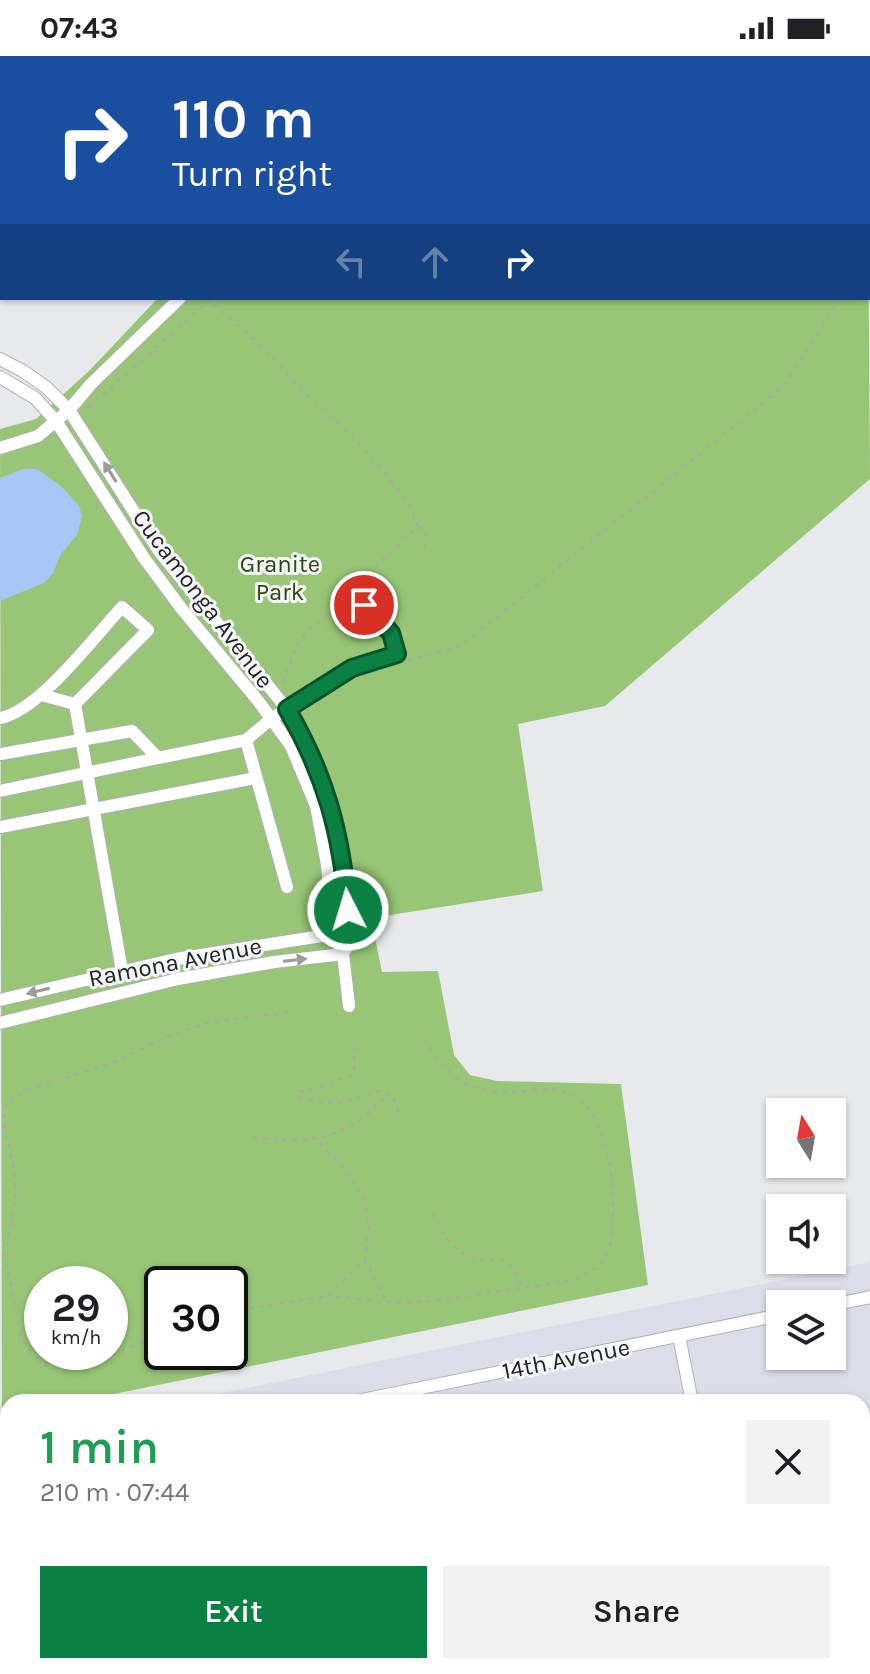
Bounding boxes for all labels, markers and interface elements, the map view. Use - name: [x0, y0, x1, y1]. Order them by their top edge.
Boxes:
- text: 07:43: [40, 10, 119, 46]
- text: 110 m: [172, 86, 315, 151]
- icon: right: [40, 88, 144, 192]
- text: Turn right: [172, 153, 332, 195]
- icon: left: [329, 240, 373, 284]
- icon: ahead: [413, 240, 457, 284]
- icon: right: [497, 240, 541, 284]
- one-way arrow: [104, 461, 118, 483]
- street label: Cucamonga Avenue: [127, 504, 279, 694]
- park label: Granite Park: [240, 550, 320, 606]
- pin: [330, 571, 398, 639]
- icon: arrive: [342, 583, 386, 627]
- position arrow: [306, 868, 390, 952]
- street label: Ramona Avenue: [86, 931, 264, 993]
- one-way arrow: [283, 953, 308, 966]
- one-way arrow: [25, 985, 50, 998]
- north arrow: [766, 1098, 846, 1178]
- map controls: [766, 1098, 846, 1370]
- button: sound: [766, 1194, 846, 1274]
- speed limit sign: 30: [144, 1266, 248, 1370]
- text: 29: [52, 1284, 100, 1331]
- button: layers: [766, 1290, 846, 1370]
- text: km/h: [51, 1326, 101, 1349]
- street label: 14th Avenue: [500, 1333, 632, 1385]
- text: 1 min: [40, 1419, 159, 1475]
- button: close: [746, 1420, 830, 1504]
- text: 210 m · 07:44: [40, 1477, 189, 1508]
- button: Exit: [40, 1566, 427, 1658]
- button: Share: [443, 1566, 830, 1658]

